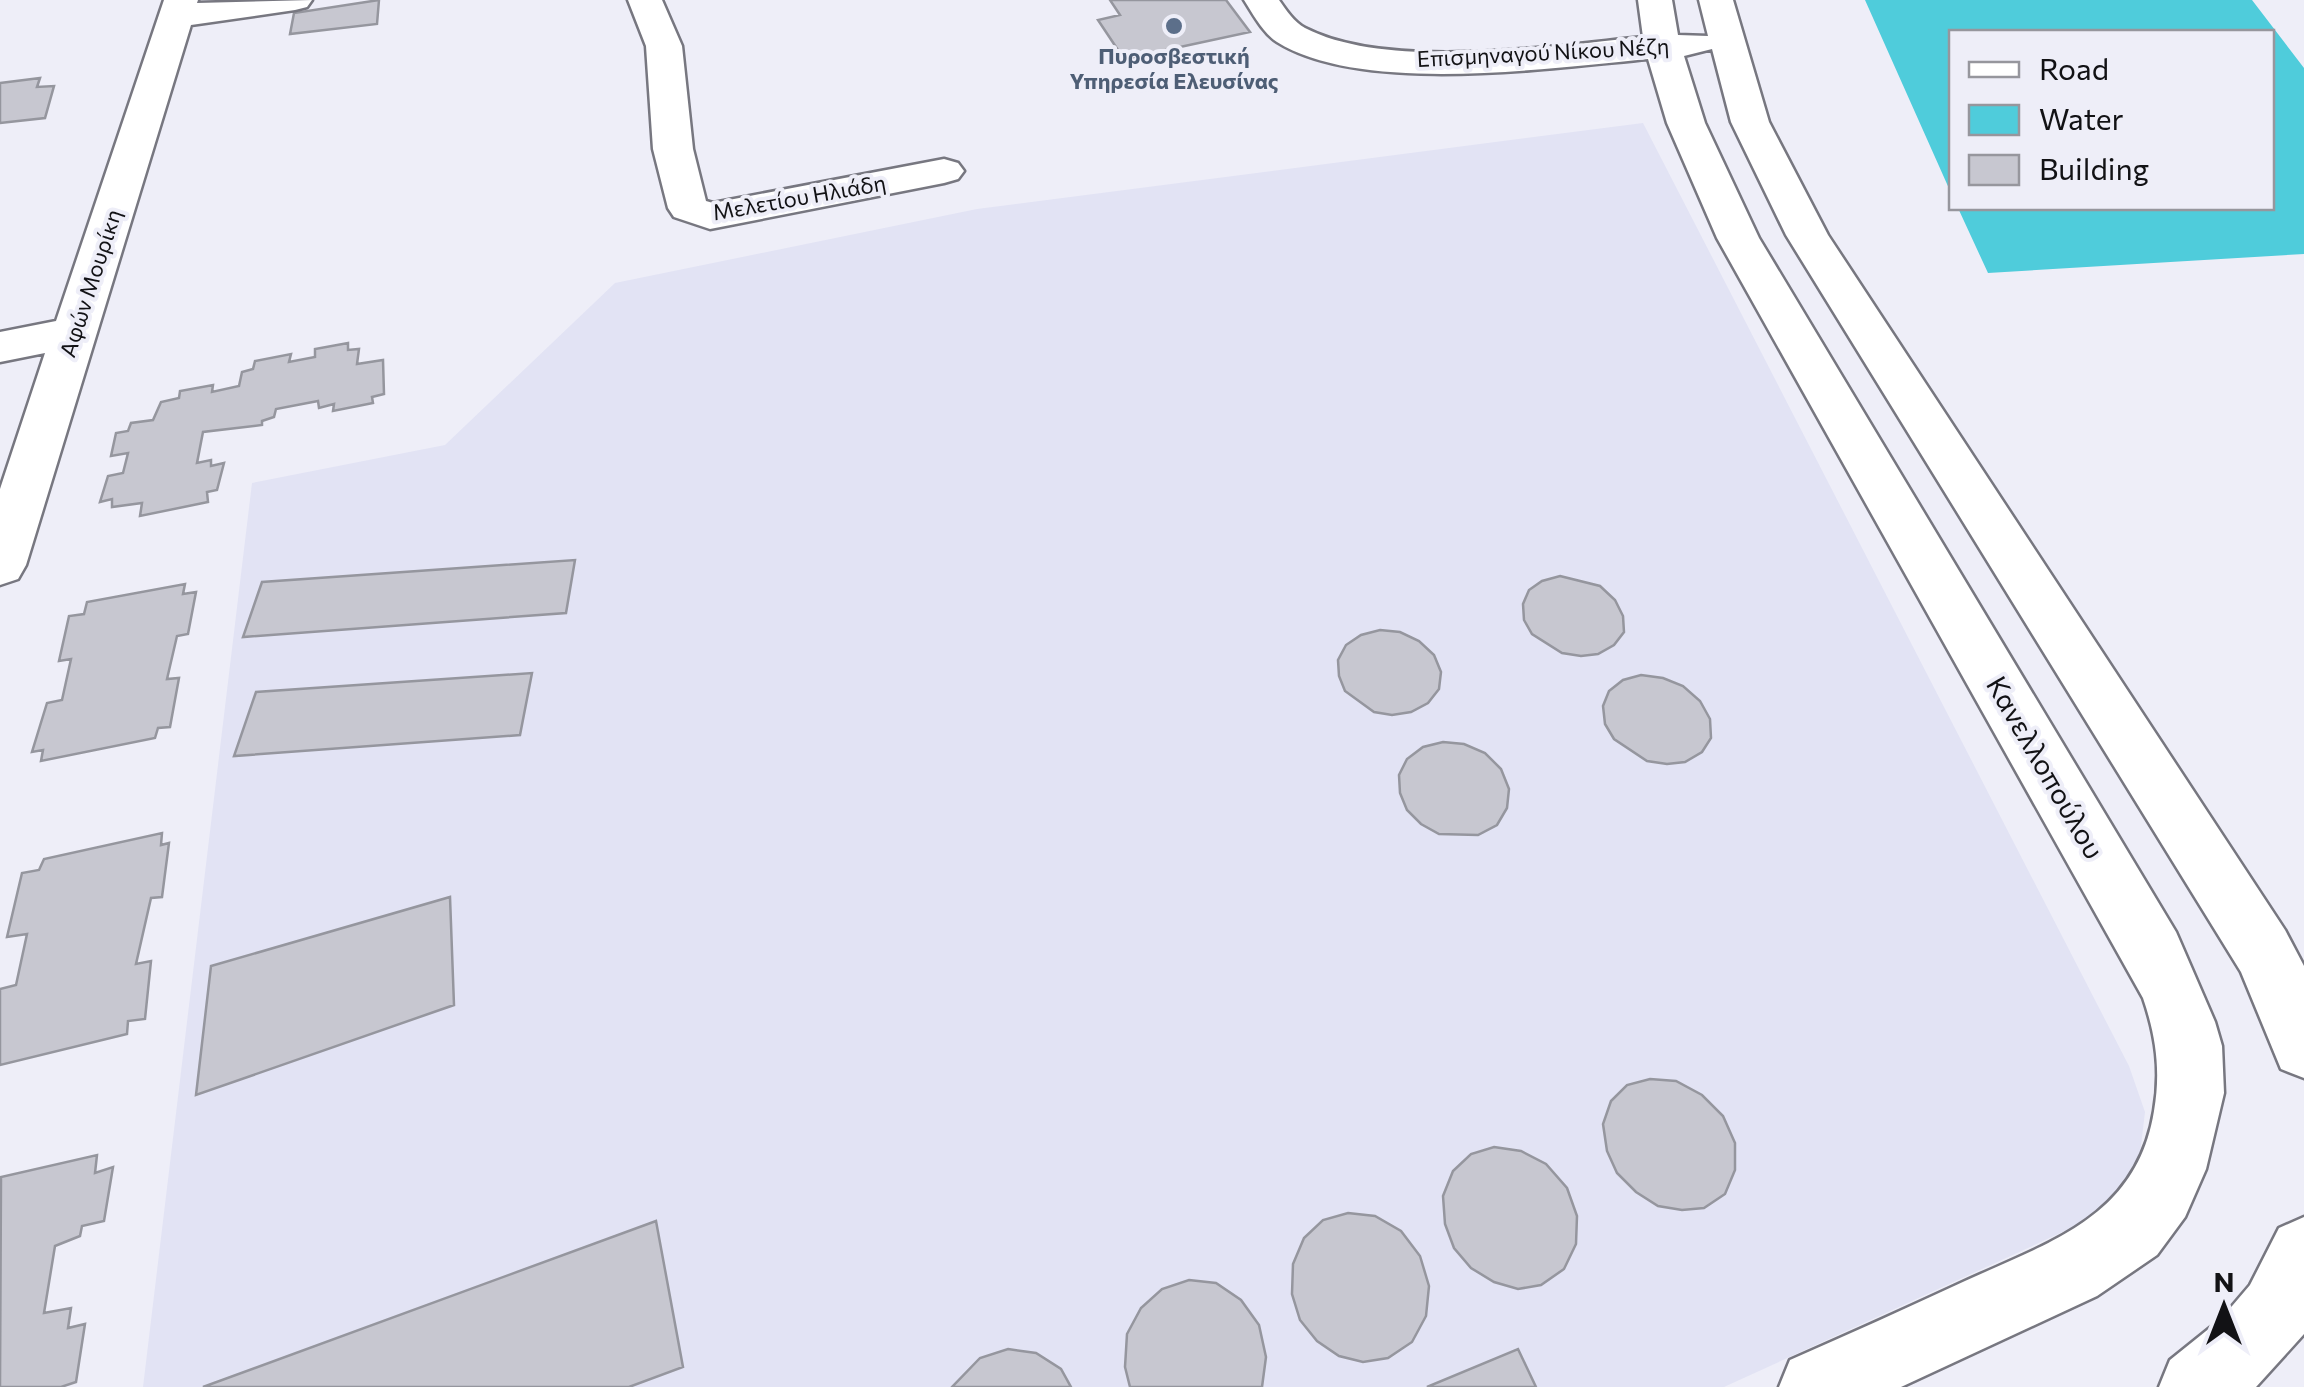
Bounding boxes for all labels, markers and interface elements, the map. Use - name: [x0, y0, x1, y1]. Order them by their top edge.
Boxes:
- marker: Πυροσβεστική Υπηρεσία Ελευσίνας: [1163, 15, 1185, 37]
- legend: [1949, 30, 2274, 210]
- street label: Επισμηναγού Νίκου Νέζη: [1416, 32, 1670, 72]
- place label: Πυροσβεστική Υπηρεσία Ελευσίνας: [1069, 42, 1279, 94]
- text: Road: [2039, 49, 2109, 86]
- text: Water: [2039, 99, 2124, 136]
- text: Building: [2039, 149, 2149, 186]
- street label: Μελετίου Ηλιάδη: [710, 168, 888, 226]
- street label: Αφών Μουρίκη: [53, 206, 127, 360]
- street label: Κανελλοπούλου: [1980, 670, 2112, 864]
- north arrow: [2174, 1257, 2274, 1357]
- text: N: [2214, 1264, 2235, 1298]

